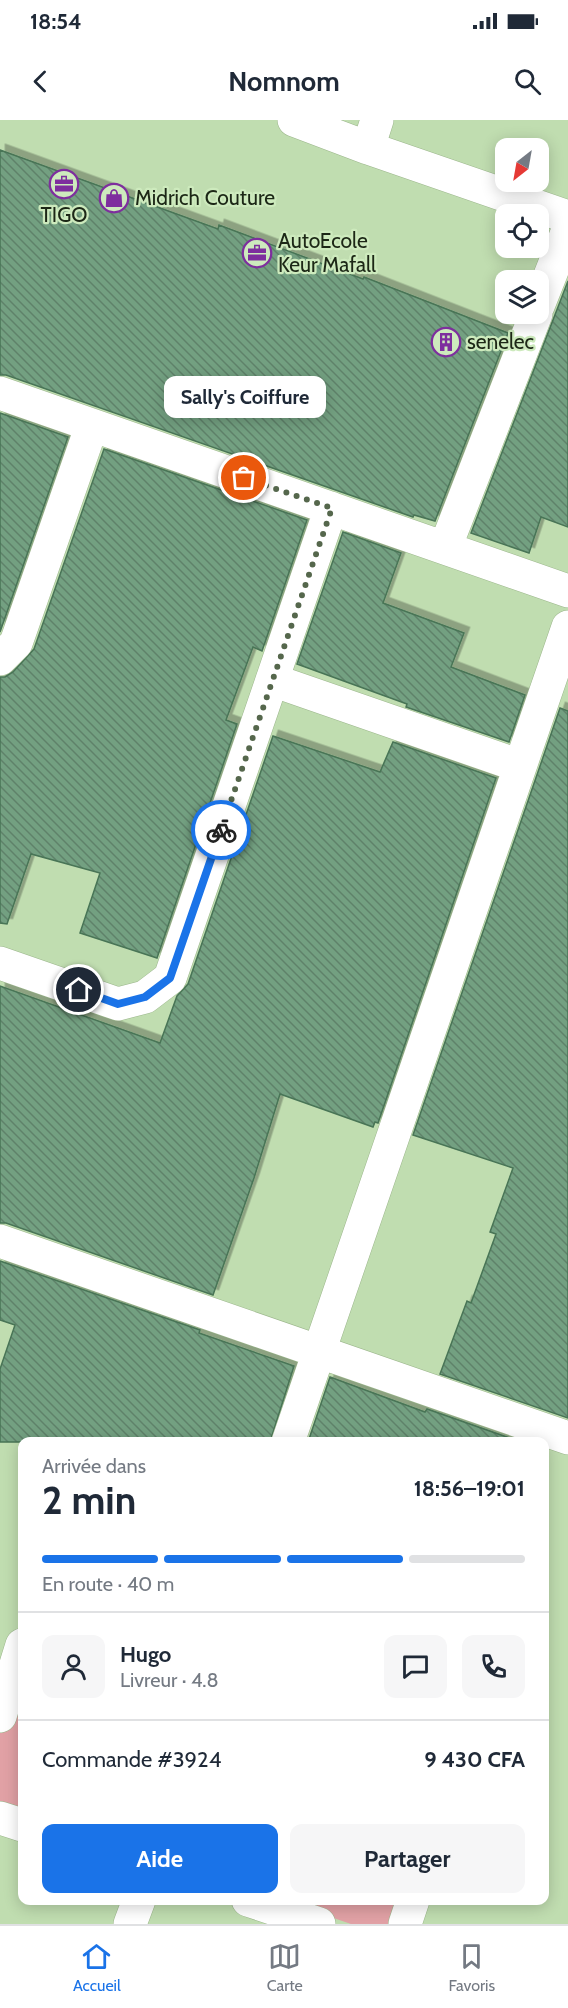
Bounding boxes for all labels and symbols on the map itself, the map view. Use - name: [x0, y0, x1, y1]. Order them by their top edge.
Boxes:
- north arrow: [495, 138, 549, 192]
- office icon: TIGO: [48, 168, 80, 200]
- shop icon: Midrich Couture: [98, 182, 130, 214]
- place label: Midrich Couture: [135, 185, 275, 210]
- place label: TIGO: [41, 202, 87, 227]
- place label: AutoEcole Keur Mafall: [278, 228, 376, 277]
- office icon: AutoEcole Keur Mafall: [241, 237, 273, 269]
- building icon: senelec: [430, 326, 462, 358]
- place label: senelec: [467, 329, 534, 354]
- callout: Sally's Coiffure: [163, 376, 325, 418]
- pin: [218, 452, 269, 503]
- courier: [191, 800, 251, 860]
- pin: [53, 964, 104, 1015]

